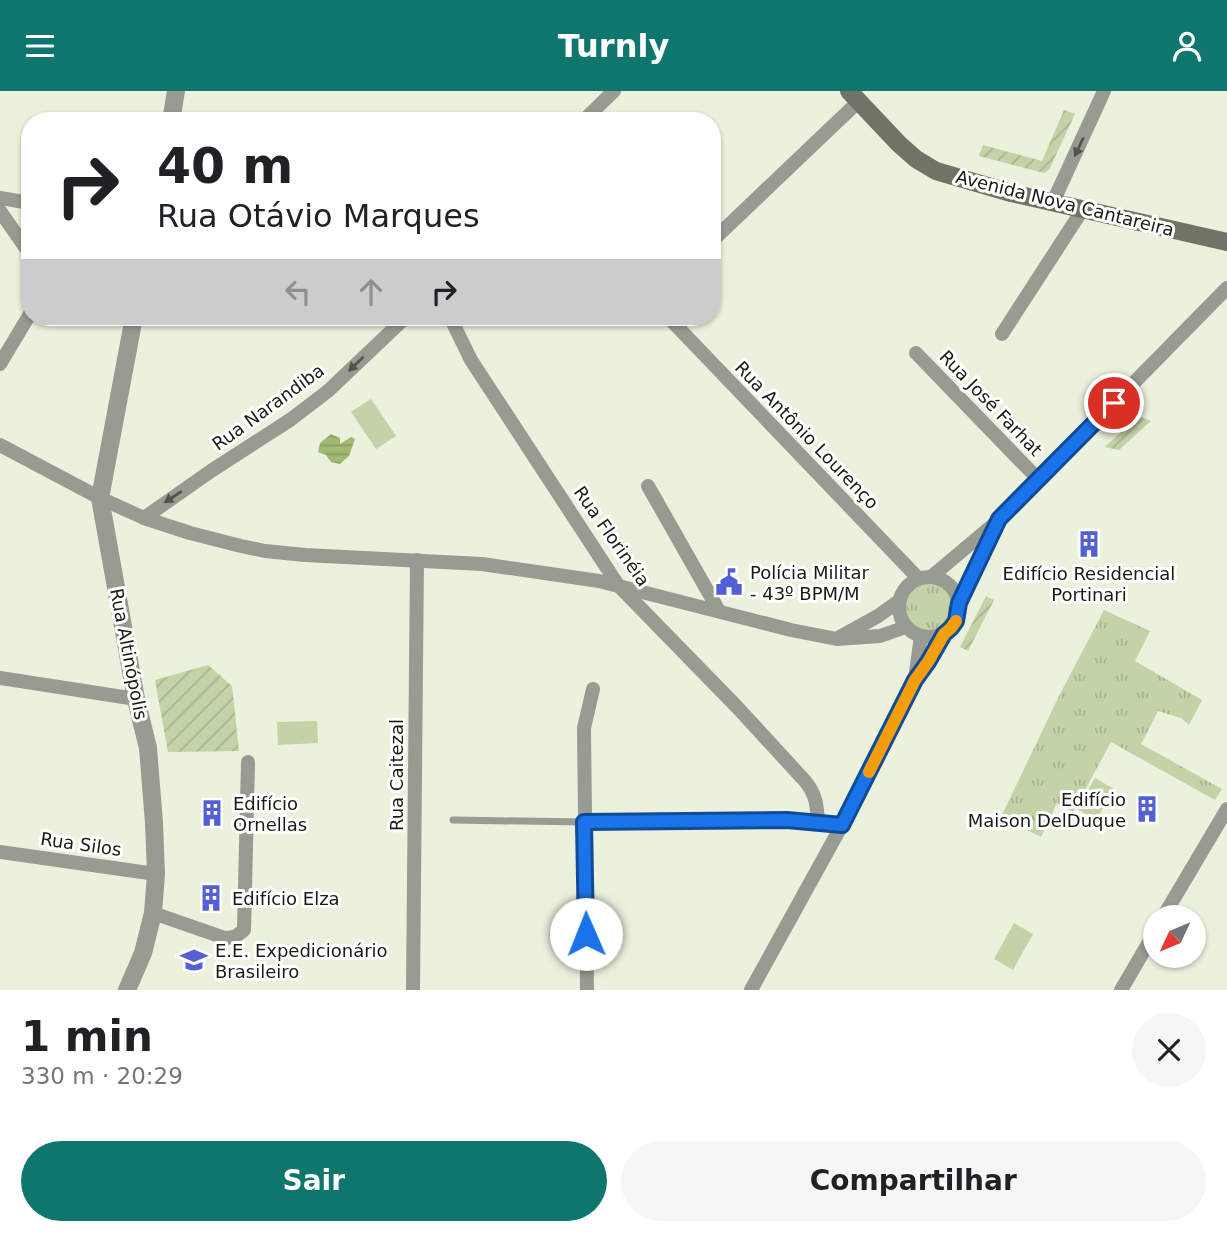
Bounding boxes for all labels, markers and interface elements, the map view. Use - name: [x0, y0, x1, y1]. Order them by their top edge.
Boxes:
- icon: menu: [21, 27, 59, 65]
- text: Turnly: [558, 27, 669, 65]
- icon: person: [1168, 27, 1206, 65]
- one-way arrow: [1073, 137, 1084, 157]
- text: 40 m: [157, 138, 293, 195]
- icon: right: [42, 140, 133, 231]
- street label: Avenida Nova Cantareira: [954, 166, 1176, 240]
- text: Rua Otávio Marques: [157, 197, 480, 235]
- icon: left: [279, 273, 317, 311]
- icon: ahead: [352, 273, 390, 311]
- icon: right: [425, 273, 463, 311]
- street label: Rua José Farhat: [935, 346, 1047, 460]
- one-way arrow: [348, 355, 365, 372]
- street label: Rua Antônio Lourenço: [731, 357, 883, 513]
- street label: Rua Narandiba: [208, 359, 328, 455]
- pin: [1084, 373, 1144, 433]
- icon: arrive: [1095, 384, 1133, 422]
- street label: Rua Florinéia: [570, 482, 654, 590]
- one-way arrow: [164, 490, 182, 504]
- building icon: Edifício Residencial Portinari: [1074, 529, 1104, 559]
- place label: Polícia Militar - 43º BPM/M: [750, 562, 869, 604]
- place label: Edifício Residencial Portinari: [1003, 563, 1175, 605]
- public building icon: Polícia Militar - 43º BPM/M: [714, 567, 744, 597]
- street label: Rua Altinópolis: [106, 586, 152, 722]
- street label: Rua Caitezal: [386, 719, 407, 831]
- place label: Edifício Maison DelDuque: [968, 789, 1126, 831]
- place label: Edifício Ornellas: [233, 793, 307, 835]
- building icon: Edifício Maison DelDuque: [1132, 794, 1162, 824]
- building icon: Edifício Ornellas: [197, 798, 227, 828]
- street label: Rua Silos: [39, 828, 123, 860]
- building icon: Edifício Elza: [196, 883, 226, 913]
- place label: Edifício Elza: [232, 888, 340, 909]
- position arrow: [549, 897, 623, 971]
- north arrow: [1143, 905, 1206, 968]
- map controls: [1143, 905, 1206, 968]
- place label: E.E. Expedicionário Brasileiro: [215, 940, 388, 982]
- school or university icon: E.E. Expedicionário Brasileiro: [179, 945, 209, 975]
- text: 1 min: [21, 1012, 153, 1061]
- button: close: [1132, 1013, 1206, 1087]
- text: 330 m · 20:29: [21, 1063, 183, 1089]
- button: Sair: [21, 1141, 607, 1221]
- button: Compartilhar: [621, 1141, 1206, 1221]

